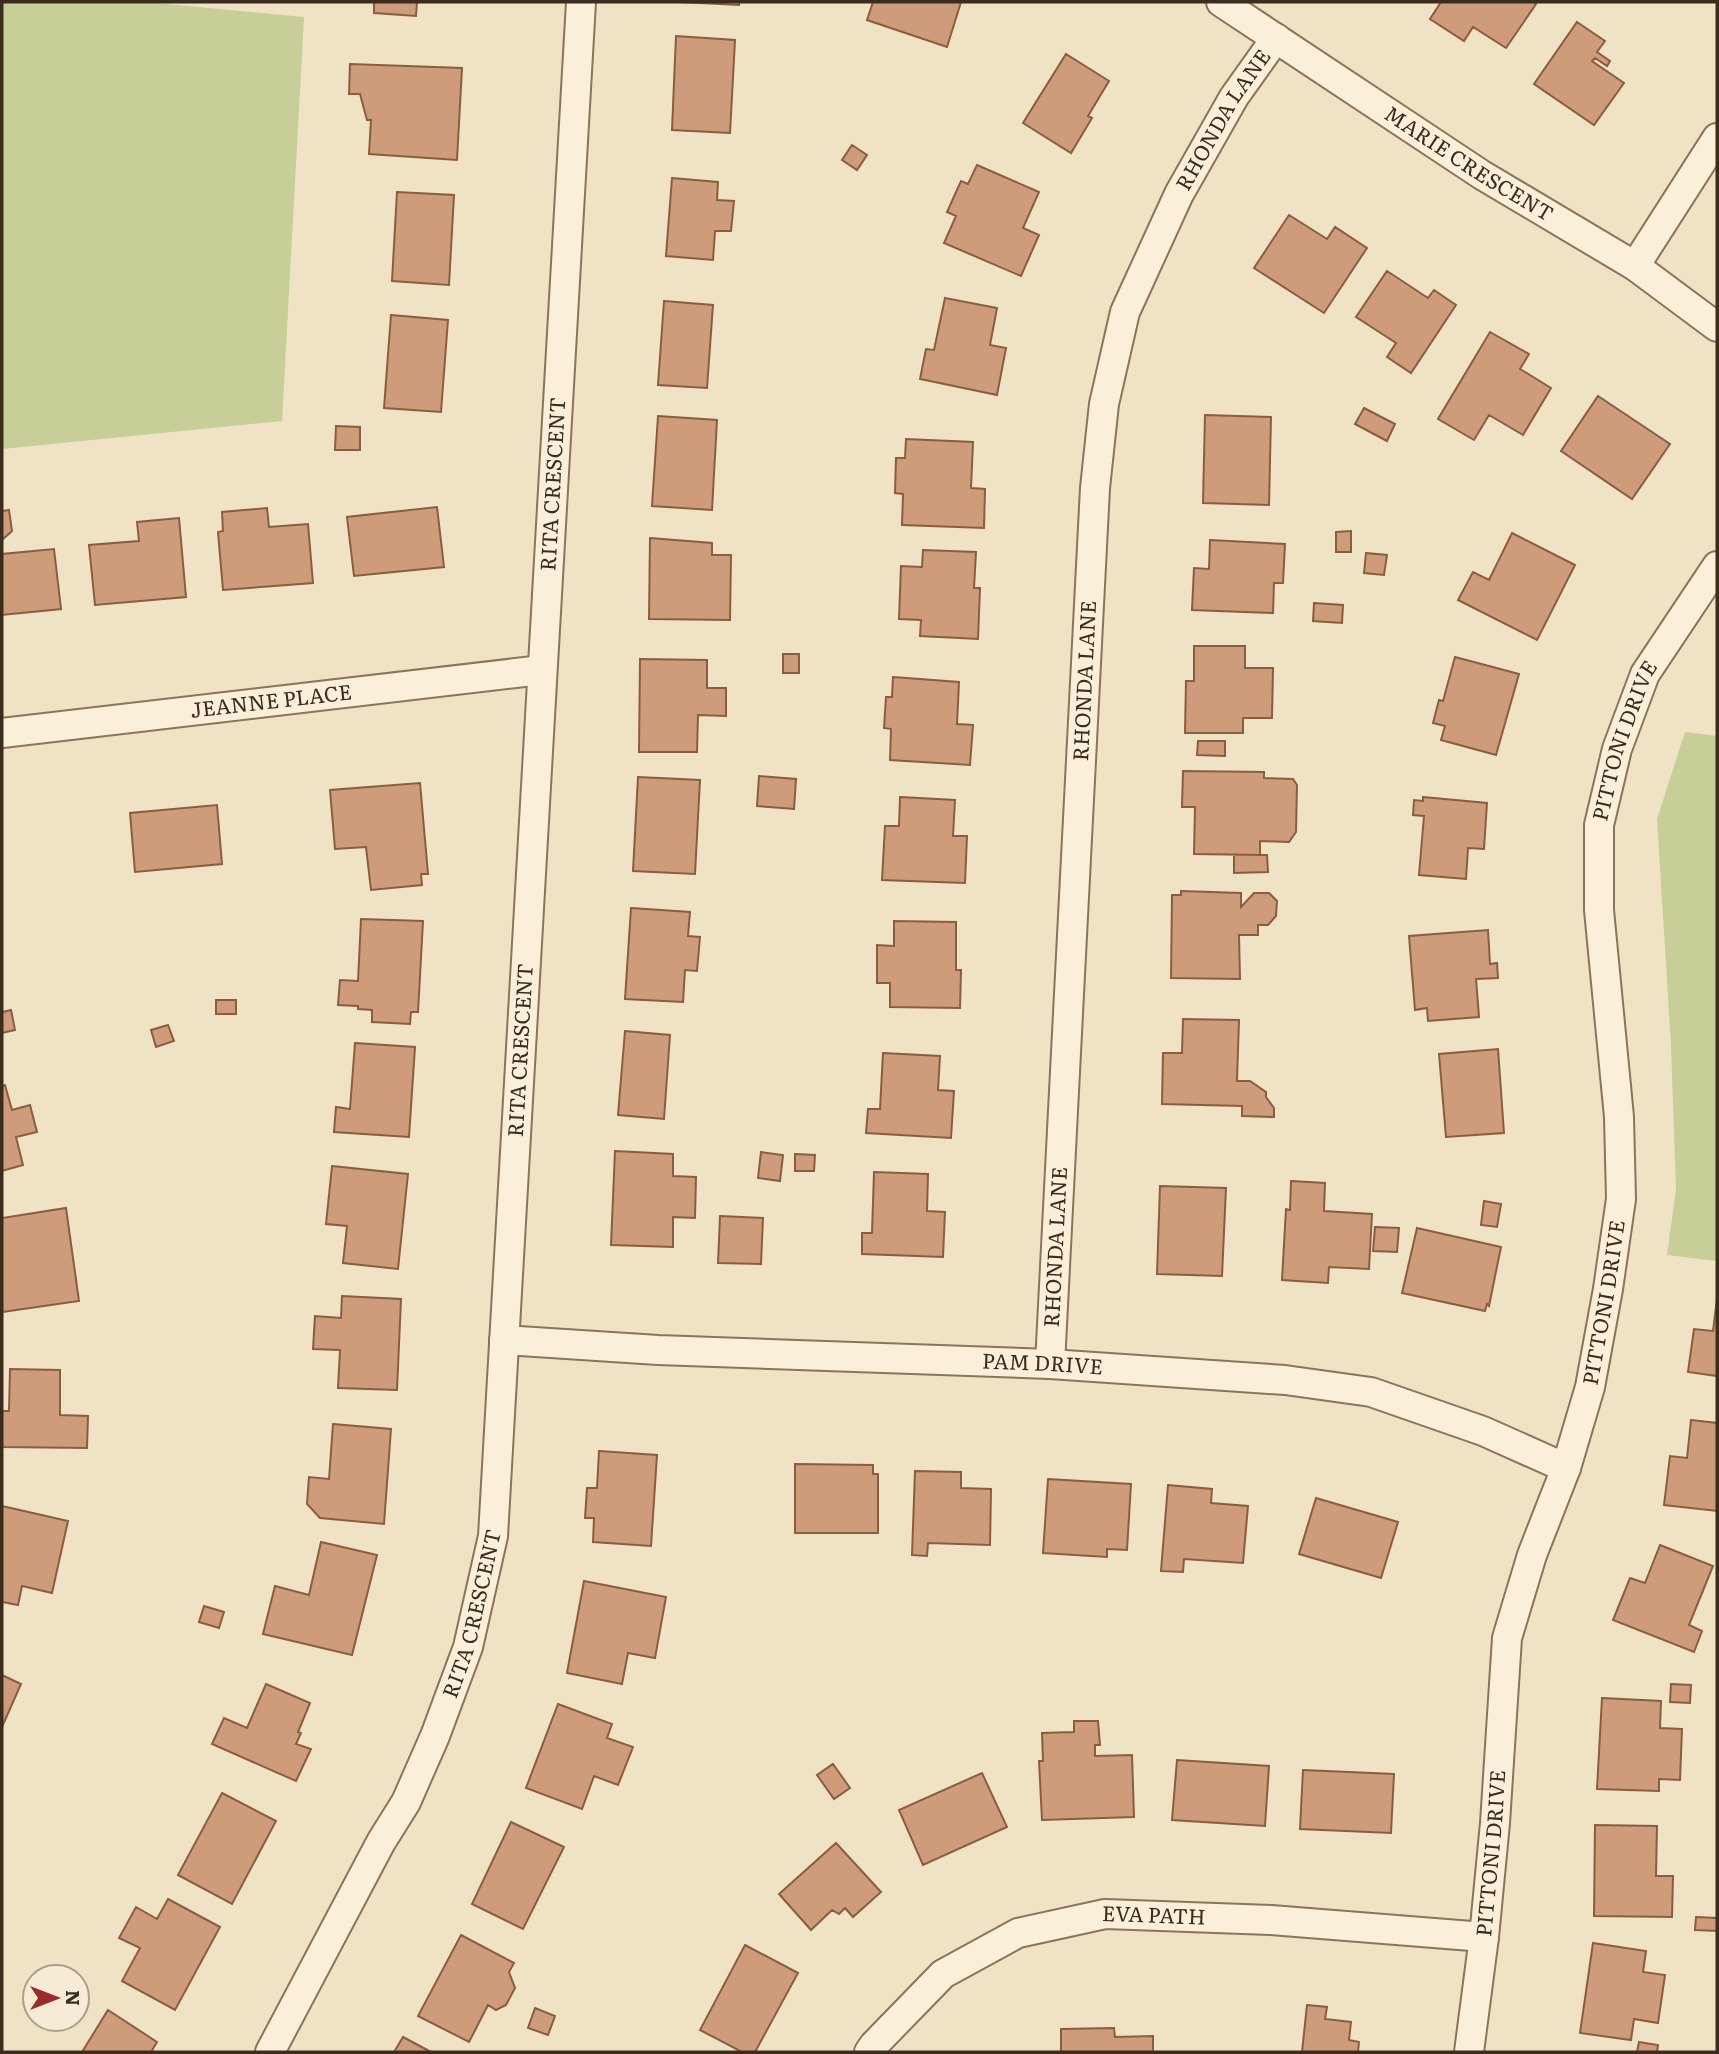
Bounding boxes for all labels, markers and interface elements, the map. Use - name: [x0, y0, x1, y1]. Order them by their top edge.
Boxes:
- street label: RHONDA LANE: [1166, 42, 1277, 195]
- street label: MARIE CRESCENT: [1379, 97, 1560, 227]
- street label: RITA CRESCENT: [530, 396, 571, 572]
- street label: RHONDA LANE: [1063, 600, 1102, 762]
- street label: PITTONI DRIVE: [1582, 653, 1663, 824]
- street label: JEANNE PLACE: [188, 674, 353, 724]
- street label: RITA CRESCENT: [498, 962, 539, 1138]
- street label: RHONDA LANE: [1034, 1166, 1073, 1328]
- street label: PITTONI DRIVE: [1573, 1218, 1631, 1387]
- street label: PAM DRIVE: [982, 1344, 1104, 1381]
- street label: RITA CRESCENT: [432, 1526, 507, 1702]
- street label: PITTONI DRIVE: [1466, 1769, 1511, 1938]
- street label: EVA PATH: [1102, 1896, 1206, 1931]
- north arrow: [21, 1963, 91, 2033]
- text: N: [60, 1990, 88, 2006]

